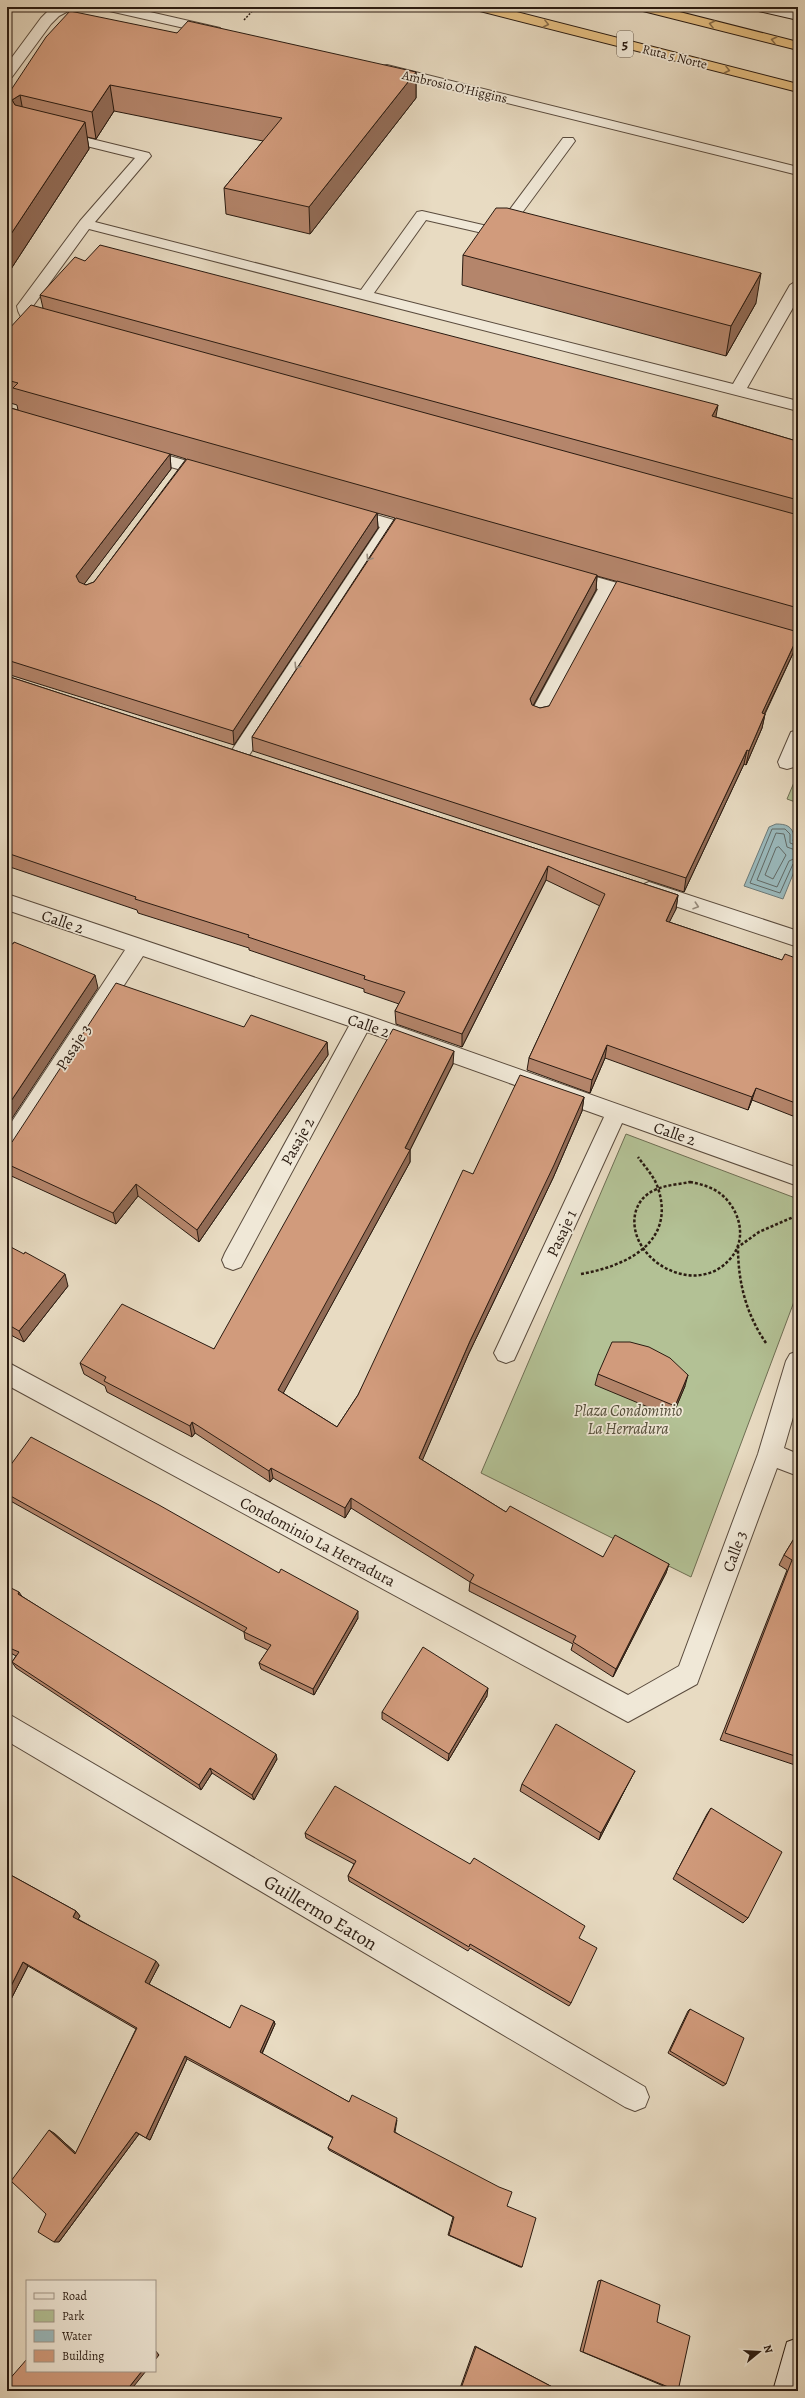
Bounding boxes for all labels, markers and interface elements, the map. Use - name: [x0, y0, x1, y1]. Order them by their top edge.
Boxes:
- one-way arrow: [543, 19, 550, 27]
- one-way arrow: [709, 21, 715, 29]
- road number: 5: [617, 31, 633, 57]
- one-way arrow: [771, 36, 778, 45]
- street label: Ruta 5 Norte: [641, 40, 709, 73]
- one-way arrow: [723, 65, 730, 73]
- street label: Ambrosio O'Higgins: [400, 66, 509, 107]
- one-way arrow: [366, 554, 374, 561]
- one-way arrow: [295, 662, 302, 669]
- one-way arrow: [693, 901, 700, 909]
- street label: Calle 2: [39, 905, 87, 940]
- street label: Calle 2: [345, 1009, 393, 1044]
- street label: Pasaje 3: [51, 1020, 97, 1075]
- street label: Pasaje 2: [276, 1113, 320, 1169]
- street label: Calle 2: [651, 1117, 699, 1152]
- street label: Pasaje 1: [541, 1206, 583, 1261]
- park label: Plaza Condominio La Herradura: [574, 1400, 682, 1440]
- street label: Condominio La Herradura: [236, 1492, 400, 1592]
- street label: Calle 3: [717, 1528, 753, 1575]
- street label: Guillermo Eaton: [259, 1869, 382, 1957]
- legend: [26, 2280, 156, 2372]
- text: Road: [62, 2288, 88, 2304]
- text: Park: [62, 2308, 85, 2324]
- text: Water: [61, 2328, 92, 2344]
- north arrow: [739, 2332, 779, 2372]
- text: N: [760, 2343, 776, 2355]
- text: Building: [62, 2348, 104, 2364]

